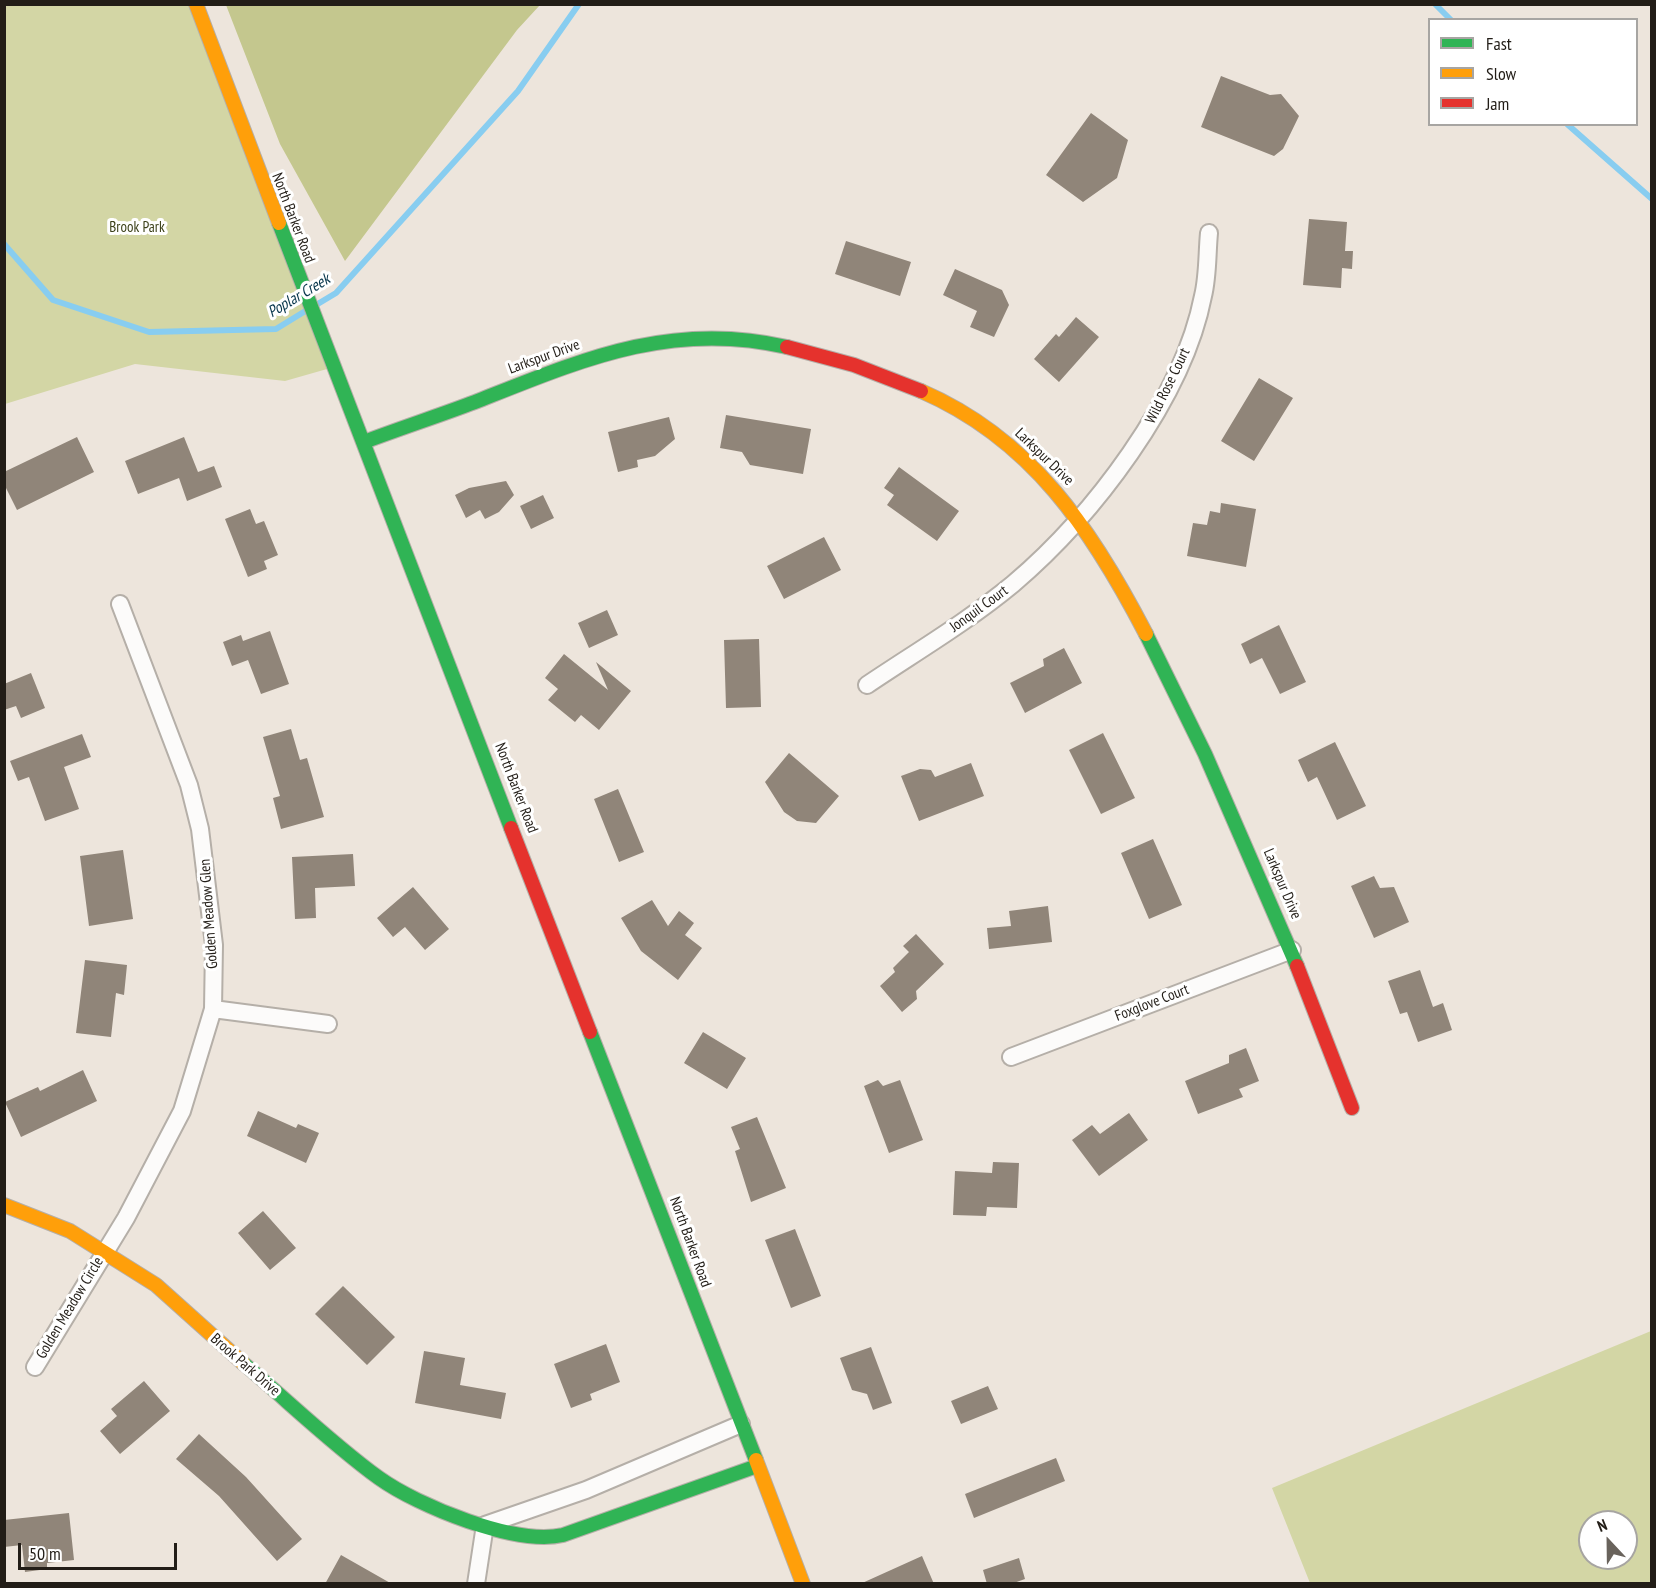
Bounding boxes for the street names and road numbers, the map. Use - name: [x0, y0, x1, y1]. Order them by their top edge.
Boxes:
- street label: North Barker Road: [268, 171, 318, 265]
- street label: Larkspur Drive: [506, 336, 582, 378]
- street label: Wild Rose Court: [1142, 345, 1194, 427]
- street label: Larkspur Drive: [1011, 425, 1077, 489]
- street label: Jonquil Court: [946, 582, 1012, 636]
- street label: North Barker Road: [491, 741, 541, 835]
- street label: Larkspur Drive: [1259, 846, 1305, 922]
- street label: Golden Meadow Glen: [196, 858, 222, 970]
- street label: Foxglove Court: [1112, 981, 1192, 1025]
- street label: North Barker Road: [665, 1194, 715, 1290]
- street label: Golden Meadow Circle: [32, 1254, 108, 1362]
- street label: Brook Park Drive: [207, 1330, 283, 1400]

